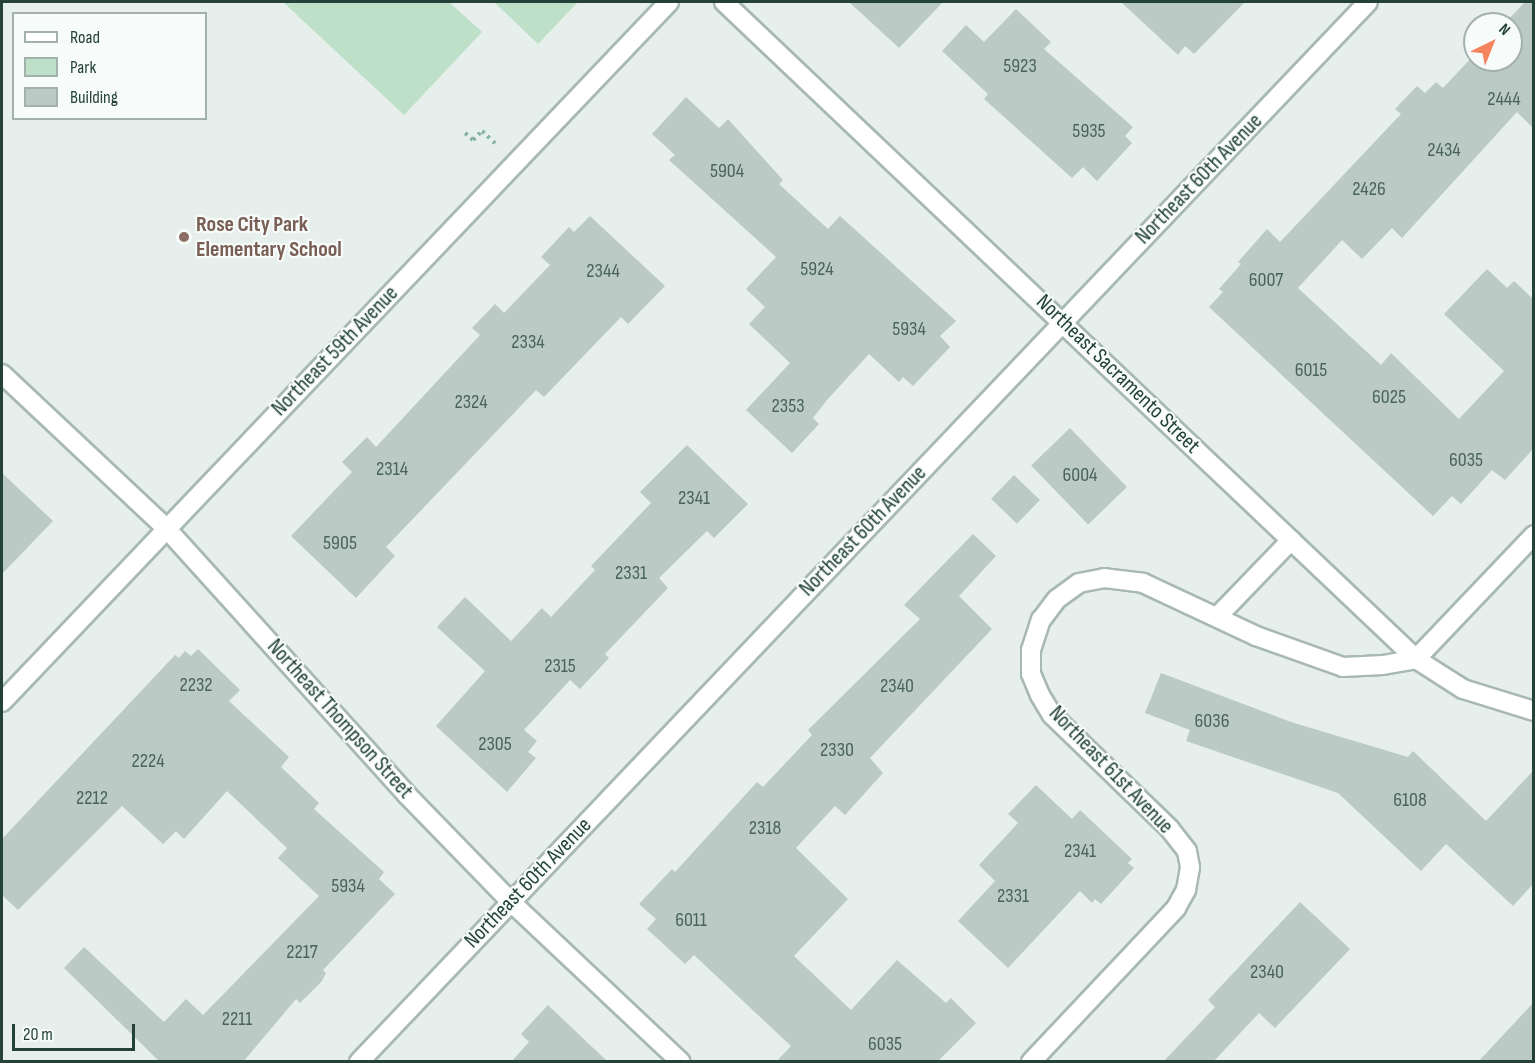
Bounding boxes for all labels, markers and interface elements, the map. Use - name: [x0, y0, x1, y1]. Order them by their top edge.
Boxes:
- legend: [12, 12, 207, 120]
- north arrow: [1463, 12, 1523, 72]
- text: N: [1495, 20, 1514, 40]
- text: Road: [70, 27, 100, 48]
- house number: 5923: [1003, 54, 1037, 78]
- text: Park: [70, 57, 96, 78]
- text: Building: [70, 87, 118, 108]
- house number: 2444: [1487, 87, 1521, 111]
- street label: Northeast 60th Avenue: [1130, 108, 1268, 250]
- house number: 5935: [1072, 119, 1106, 143]
- house number: 2434: [1427, 138, 1461, 162]
- house number: 5904: [710, 159, 744, 183]
- house number: 2426: [1352, 177, 1386, 201]
- place label: Rose City Park Elementary School: [196, 211, 342, 262]
- marker: Rose City Park Elementary School: [177, 230, 191, 244]
- house number: 5924: [800, 257, 834, 281]
- house number: 2344: [586, 259, 620, 283]
- house number: 6007: [1249, 268, 1283, 292]
- street label: Northeast 59th Avenue: [266, 280, 404, 422]
- street label: Northeast Sacramento Street: [1031, 289, 1205, 459]
- house number: 5934: [892, 317, 926, 341]
- house number: 2334: [511, 330, 545, 354]
- house number: 6015: [1295, 358, 1327, 382]
- house number: 6025: [1372, 385, 1406, 409]
- house number: 2324: [454, 390, 488, 414]
- house number: 2353: [771, 394, 805, 418]
- house number: 6035: [1449, 448, 1483, 472]
- house number: 2314: [376, 457, 408, 481]
- street label: Northeast 60th Avenue: [794, 460, 932, 602]
- house number: 6004: [1063, 463, 1097, 487]
- house number: 2341: [678, 486, 710, 510]
- house number: 5905: [323, 531, 357, 555]
- house number: 2331: [615, 561, 647, 585]
- street label: Northeast Thompson Street: [261, 634, 419, 804]
- house number: 2315: [544, 654, 576, 678]
- house number: 2232: [179, 673, 213, 697]
- house number: 2340: [880, 674, 914, 698]
- street label: Northeast 61st Avenue: [1043, 701, 1179, 839]
- house number: 6036: [1195, 709, 1229, 733]
- house number: 2305: [478, 732, 512, 756]
- house number: 2330: [820, 738, 854, 762]
- house number: 2224: [132, 749, 164, 773]
- house number: 2212: [76, 786, 108, 810]
- house number: 6108: [1393, 788, 1427, 812]
- street label: Northeast 60th Avenue: [459, 812, 597, 954]
- house number: 2318: [749, 816, 781, 840]
- house number: 2341: [1064, 839, 1096, 863]
- house number: 5934: [331, 874, 365, 898]
- house number: 2331: [997, 884, 1029, 908]
- house number: 6011: [675, 908, 707, 932]
- house number: 2217: [286, 940, 318, 964]
- house number: 2340: [1250, 960, 1284, 984]
- house number: 2211: [222, 1007, 252, 1031]
- scale bar: [15, 1012, 138, 1050]
- text: 20 m: [23, 1024, 53, 1045]
- house number: 6035: [868, 1032, 902, 1056]

